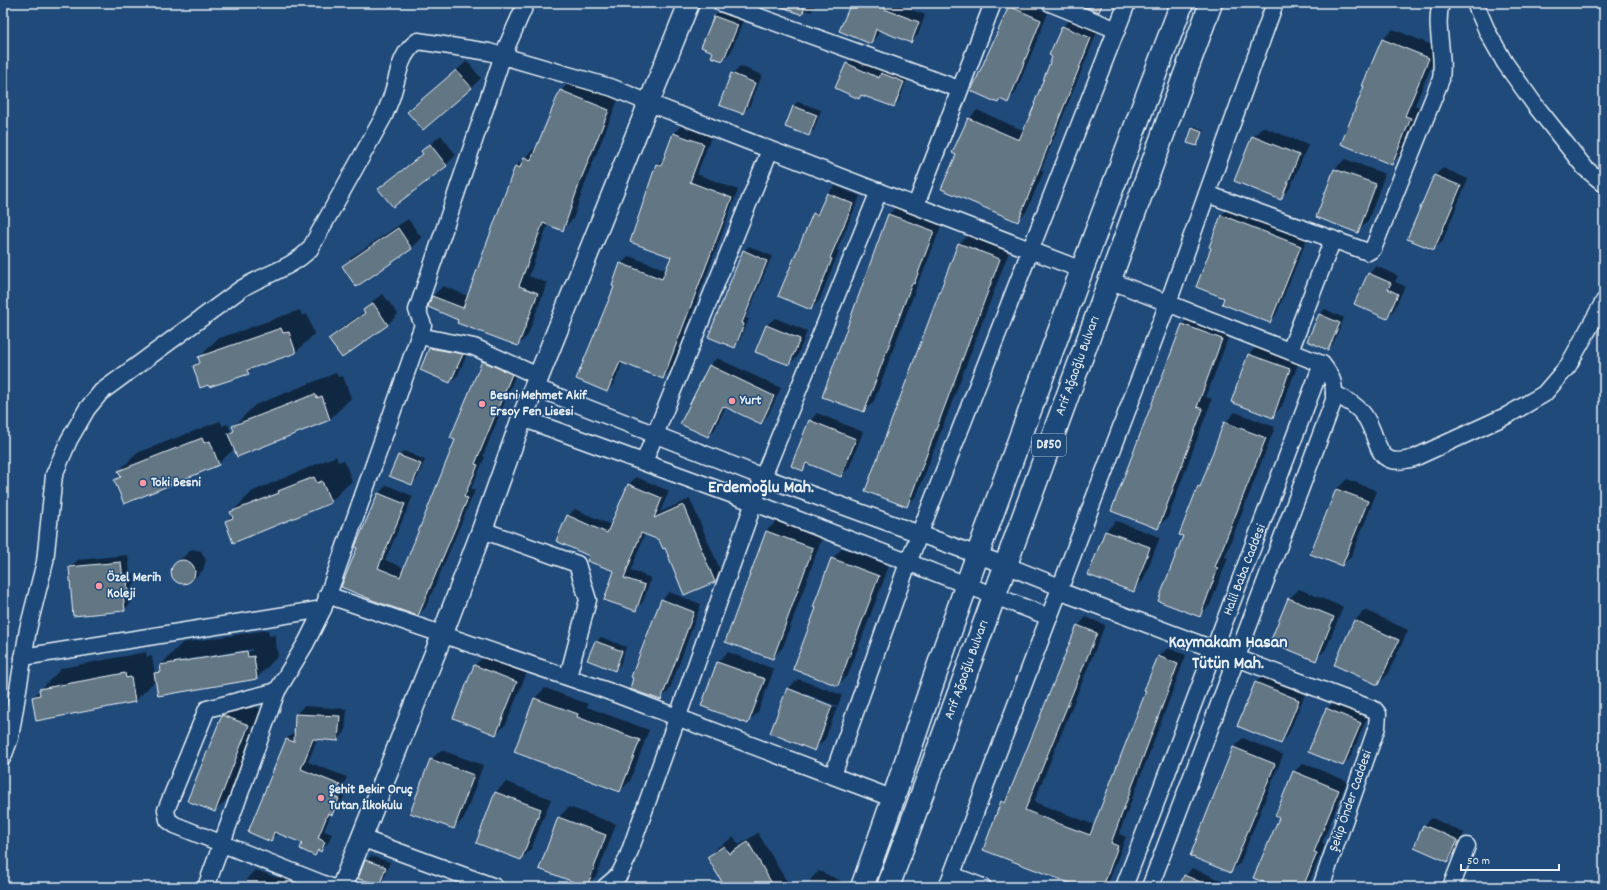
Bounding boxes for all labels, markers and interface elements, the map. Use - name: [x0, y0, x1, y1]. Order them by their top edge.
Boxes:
- street label: Arif Ağaoğlu Bulvarı: [1051, 313, 1105, 419]
- place label: Besni Mehmet Akif Ersoy Fen Lisesi: [490, 386, 588, 422]
- place label: Yurt: [739, 391, 762, 411]
- marker: Yurt: [727, 396, 737, 406]
- marker: Besni Mehmet Akif Ersoy Fen Lisesi: [477, 399, 487, 409]
- road number: D850: [1032, 434, 1066, 456]
- place label: Toki Besni: [151, 473, 201, 493]
- district label: Erdemoğlu Mah.: [708, 476, 814, 501]
- marker: Toki Besni: [138, 478, 148, 488]
- street label: Halil Baba Caddesi: [1218, 521, 1272, 619]
- place label: Özel Merih Koleji: [107, 568, 162, 604]
- marker: Özel Merih Koleji: [94, 581, 104, 591]
- street label: Arif Ağaoğlu Bulvarı: [940, 617, 994, 723]
- district label: Kaymakam Hasan Tütün Mah.: [1168, 631, 1288, 677]
- street label: Şekip Önder Caddesi: [1324, 747, 1378, 855]
- place label: Şehit Bekir Oruç Tutan İlkokulu: [329, 780, 413, 816]
- marker: Şehit Bekir Oruç Tutan İlkokulu: [316, 793, 326, 803]
- scale bar: [1461, 846, 1559, 872]
- text: 50 m: [1467, 853, 1490, 870]

